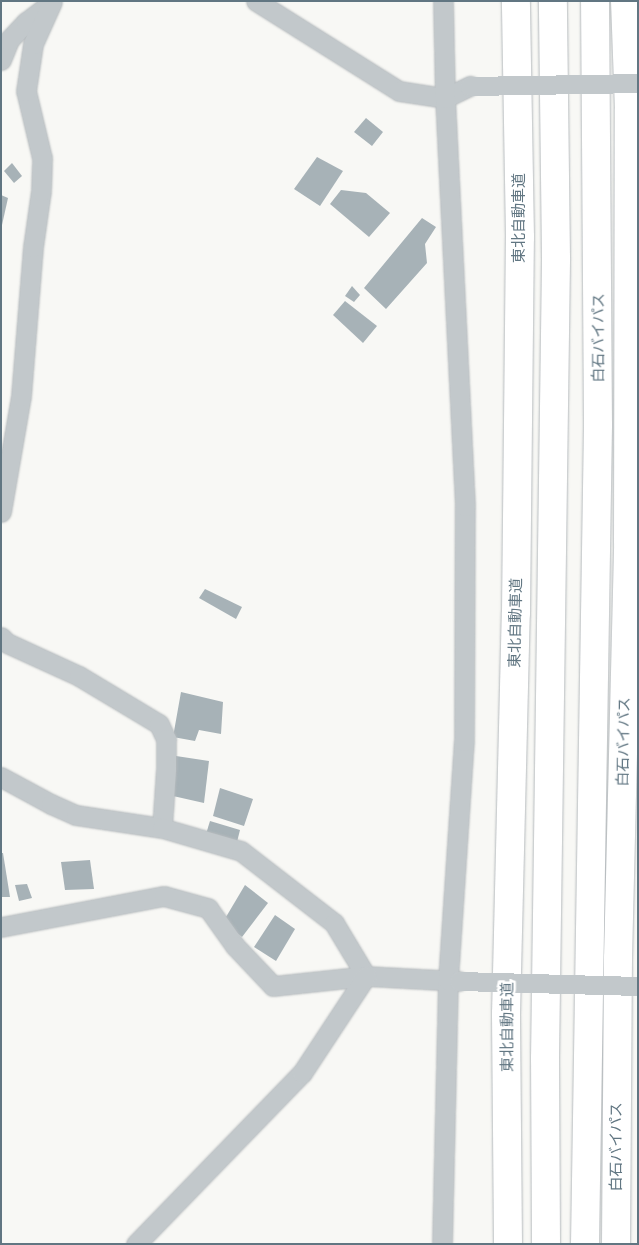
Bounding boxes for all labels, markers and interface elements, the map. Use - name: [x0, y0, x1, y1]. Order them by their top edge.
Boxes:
- street label: 東北自動車道: [510, 173, 528, 263]
- street label: 白石バイパス: [589, 293, 607, 383]
- street label: 東北自動車道: [505, 578, 525, 668]
- street label: 白石バイパス: [613, 697, 633, 787]
- street label: 東北自動車道: [498, 982, 516, 1072]
- street label: 白石バイパス: [607, 1102, 625, 1192]

